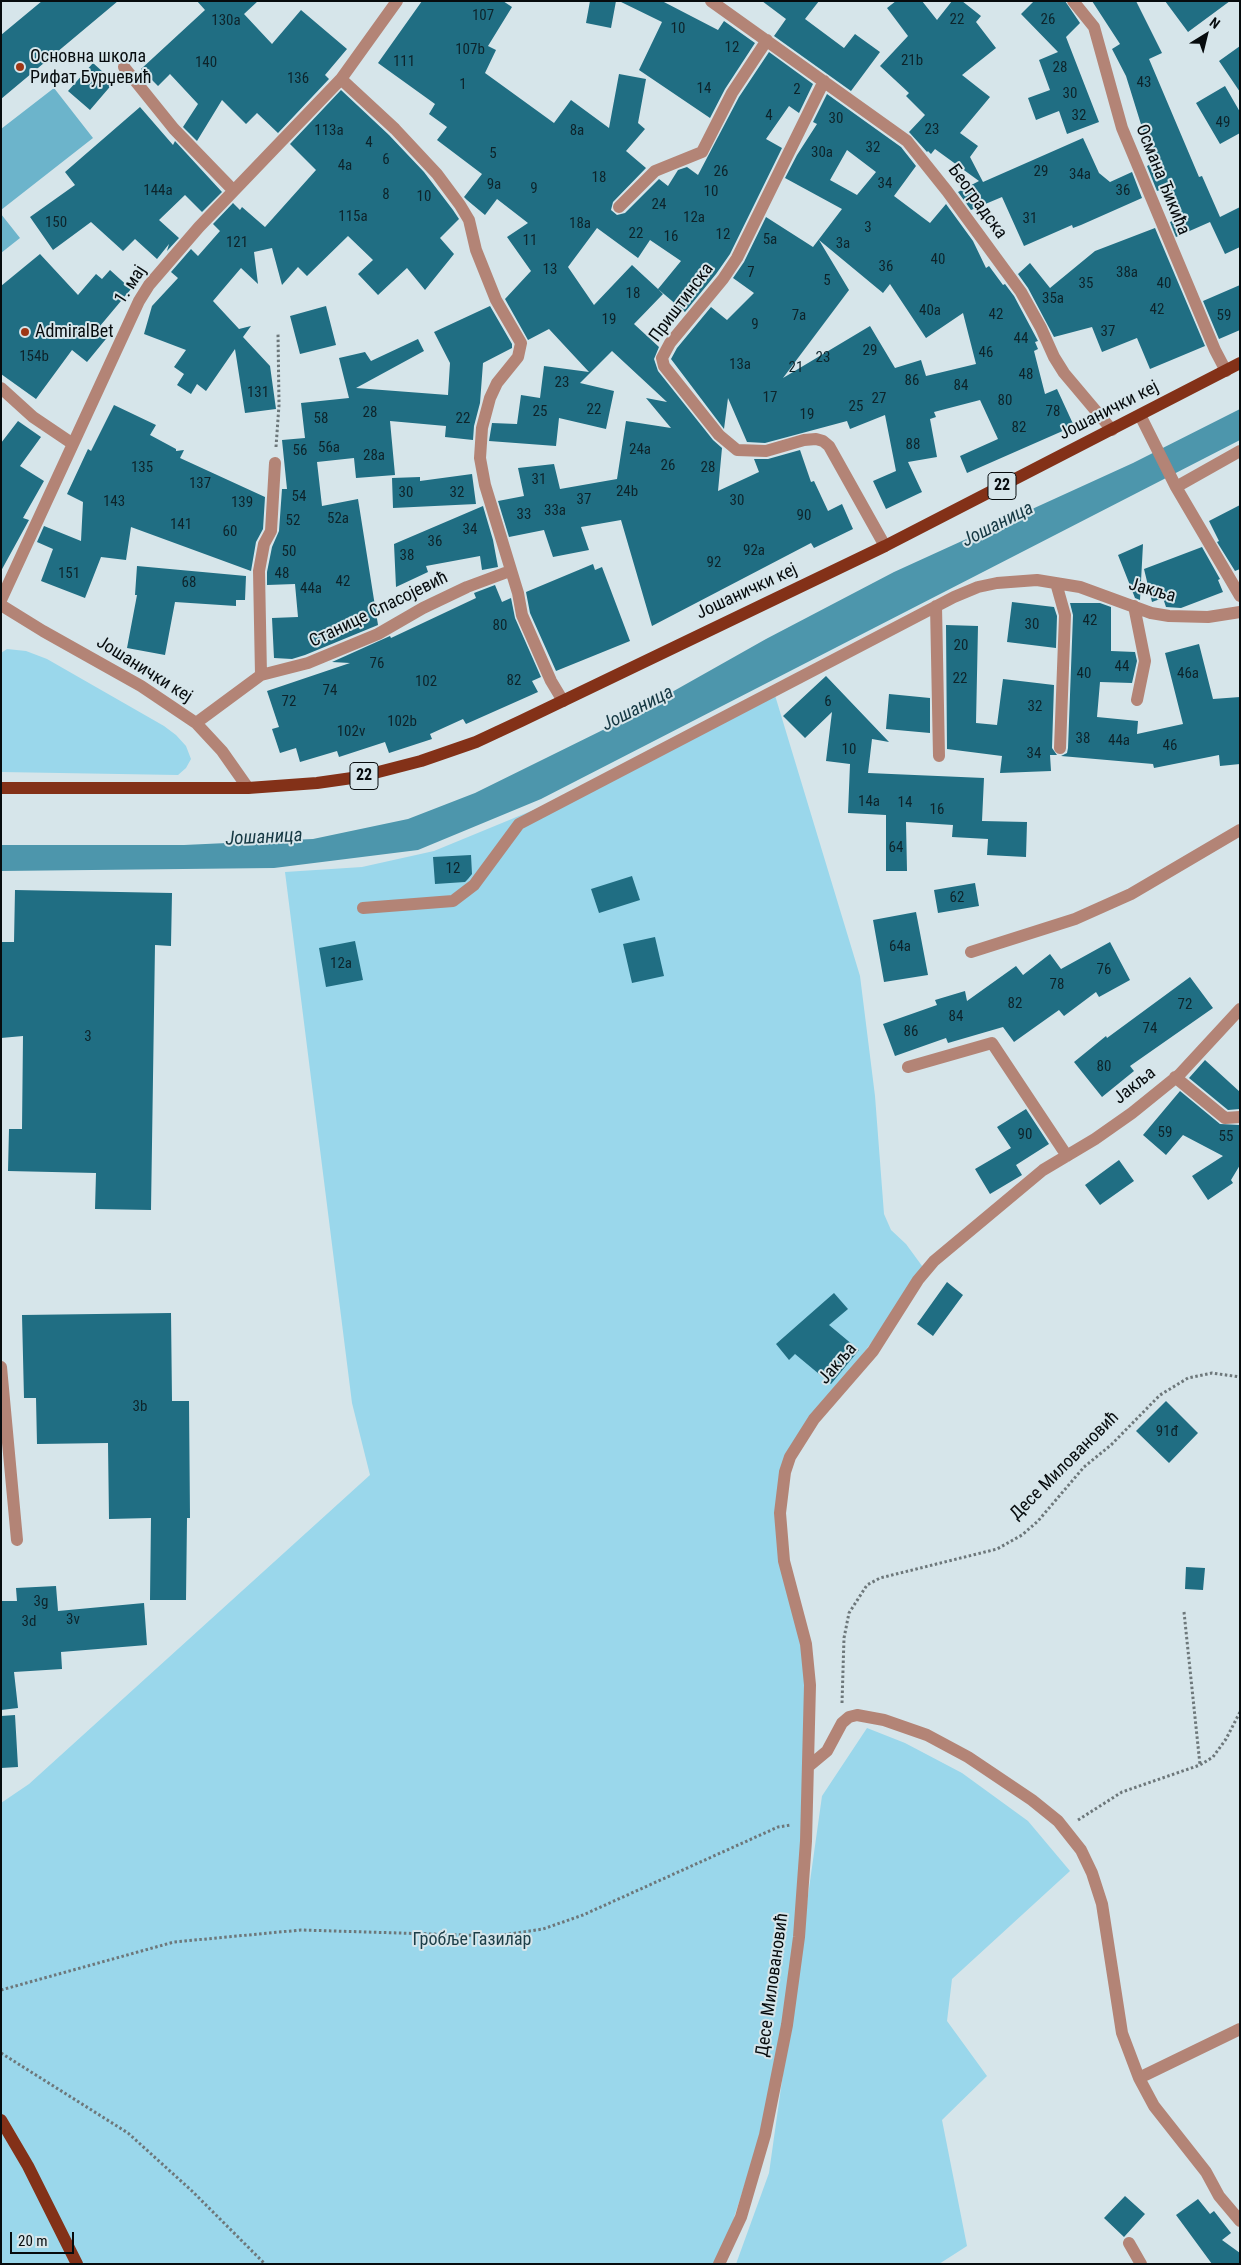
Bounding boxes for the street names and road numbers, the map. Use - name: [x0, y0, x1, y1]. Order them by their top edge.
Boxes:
- street label: Османа Ђикића: [1130, 122, 1194, 238]
- street label: Београдска: [943, 161, 1011, 243]
- street label: Приштинска: [645, 259, 719, 347]
- street label: 1. мај: [110, 261, 152, 309]
- street label: Јошанички кеј: [1056, 377, 1162, 445]
- road number: 22: [988, 472, 1016, 500]
- street label: Јошанички кеј: [693, 559, 801, 625]
- street label: Станице Спасојевић: [306, 567, 452, 653]
- street label: Јакља: [1126, 574, 1178, 608]
- street label: Јошанички кеј: [92, 632, 196, 708]
- road number: 22: [350, 762, 378, 789]
- street label: Јакља: [1110, 1063, 1160, 1109]
- street label: Јакља: [814, 1339, 862, 1389]
- street label: Десе Миловановић: [1006, 1407, 1124, 1525]
- street label: Десе Миловановић: [752, 1912, 794, 2058]

